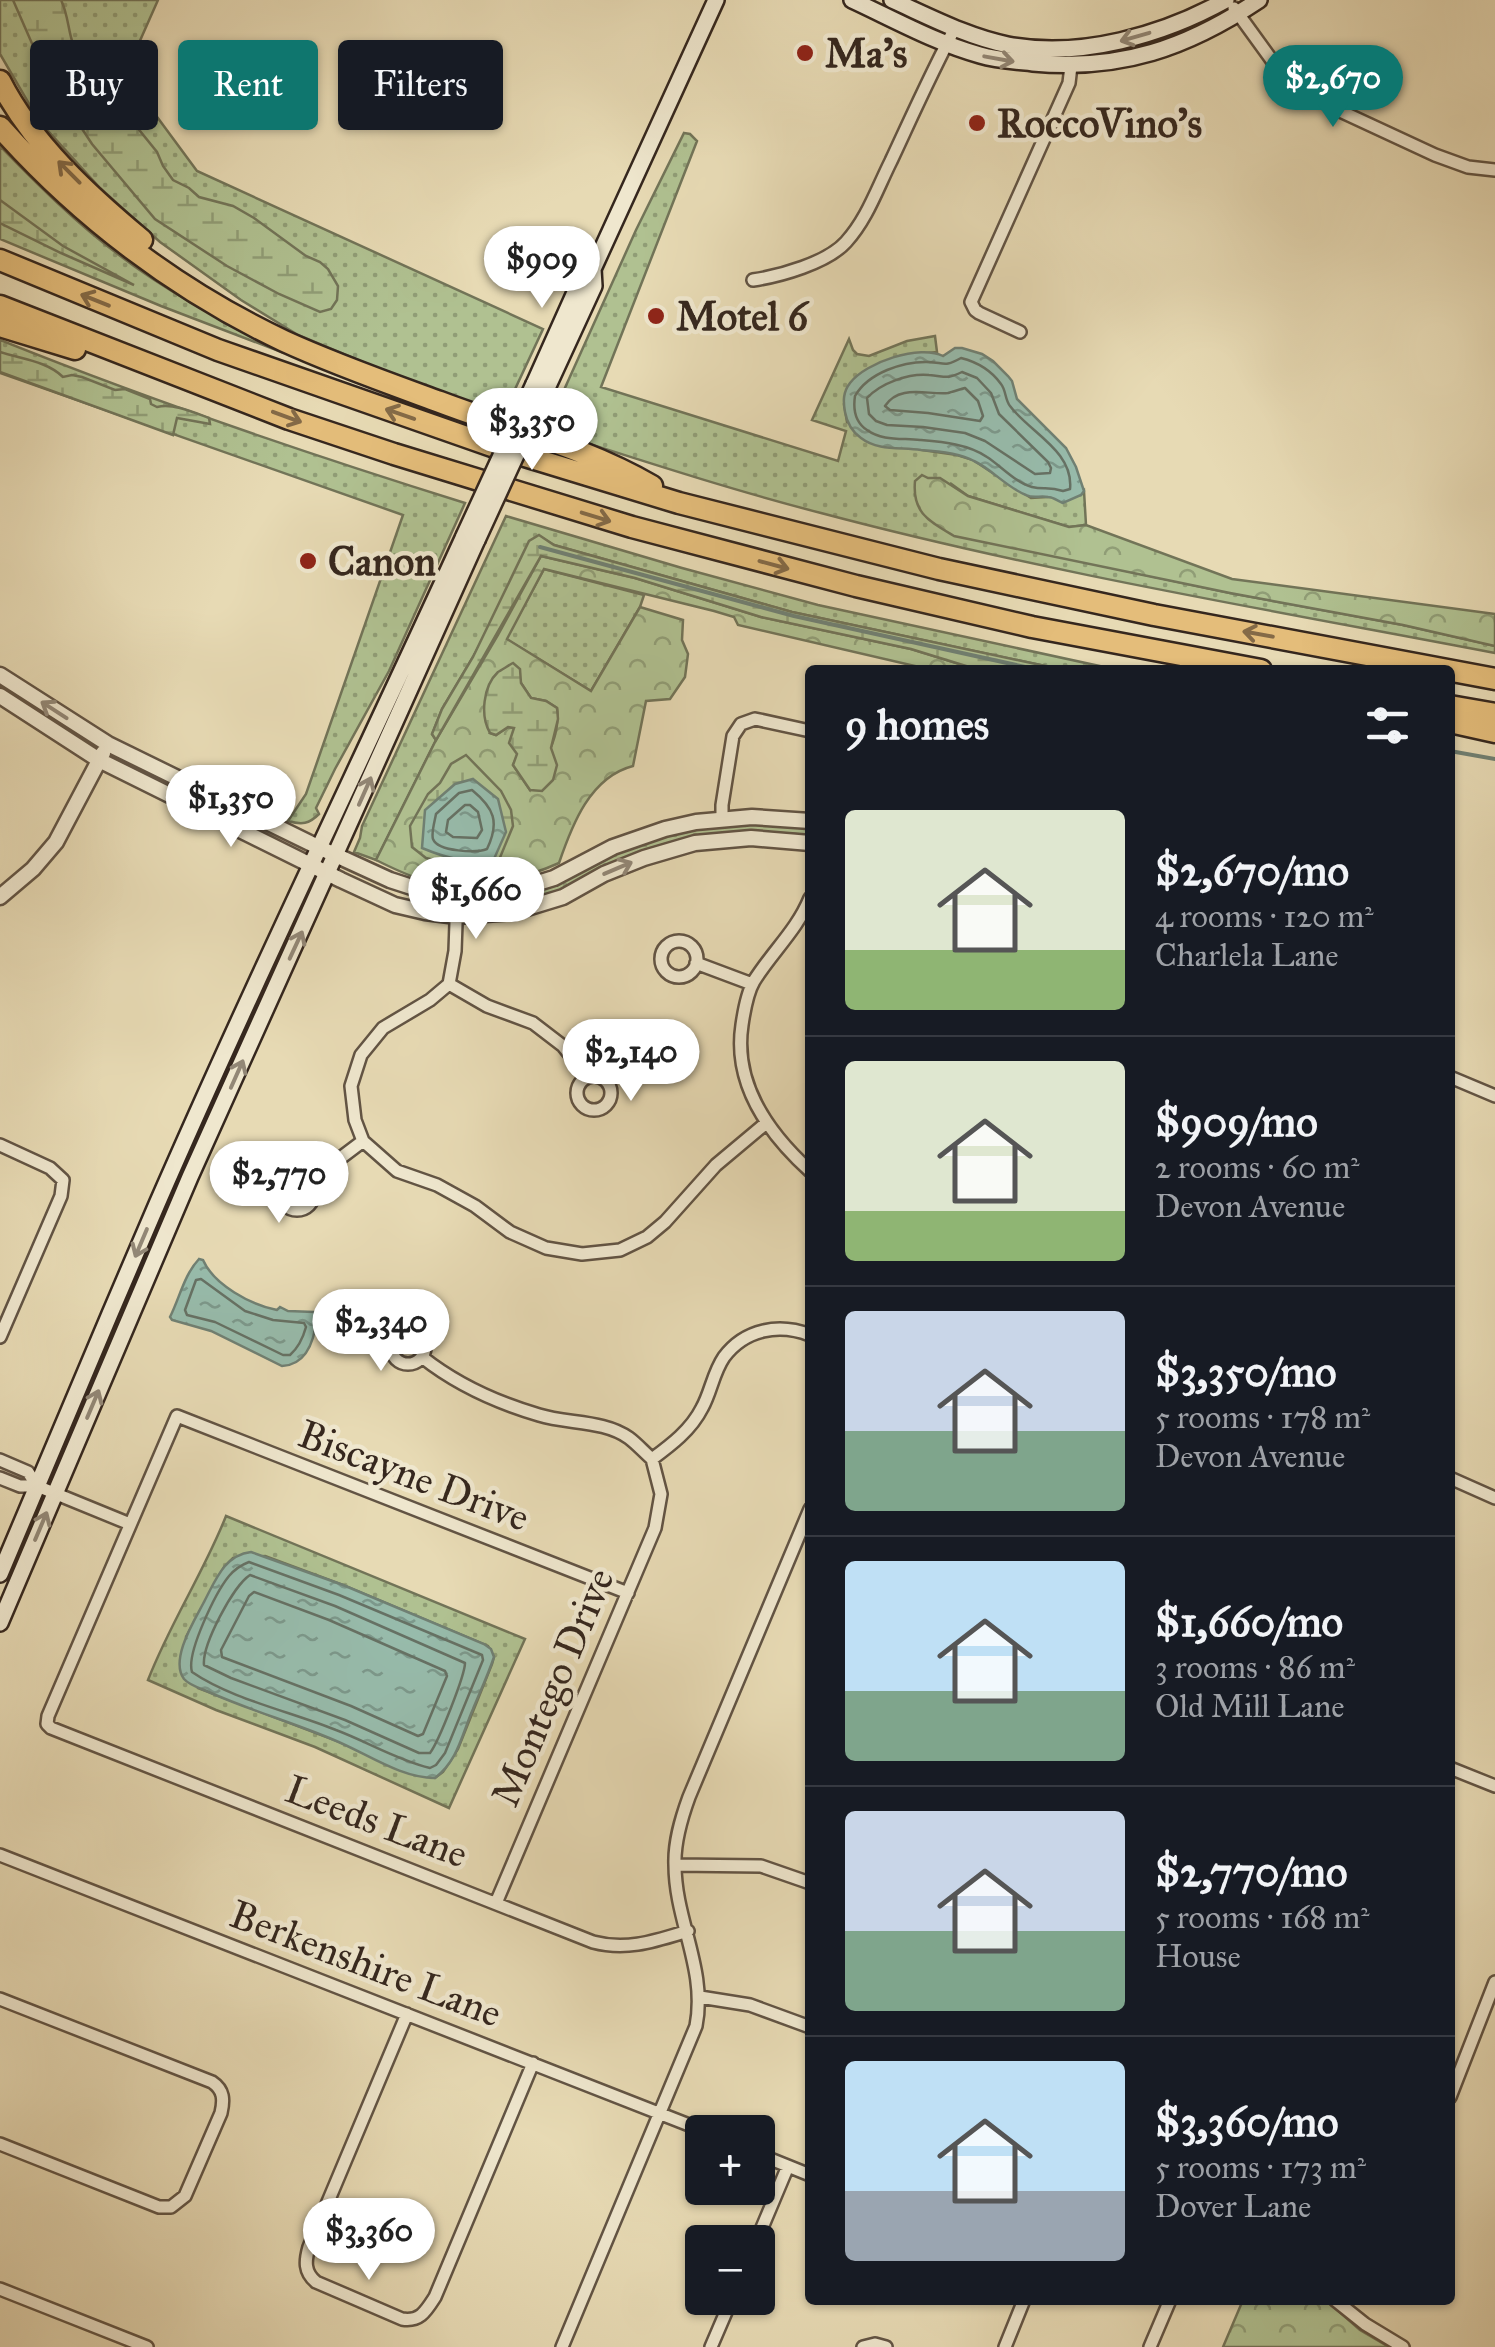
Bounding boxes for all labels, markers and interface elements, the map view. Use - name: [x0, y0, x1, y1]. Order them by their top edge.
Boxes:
- place label: Ma's: [825, 29, 907, 78]
- one-way arrow: [1120, 29, 1151, 47]
- chip: Buy: [30, 40, 158, 130]
- chip: Rent: [178, 40, 318, 130]
- chip: Filters: [338, 40, 503, 130]
- marker: Ma's: [794, 42, 816, 64]
- pin: $2,670: [1252, 45, 1414, 130]
- one-way arrow: [983, 50, 1015, 69]
- text: $2,670: [1285, 58, 1381, 97]
- place label: RoccoVino's: [997, 99, 1202, 148]
- marker: RoccoVino's: [966, 112, 988, 134]
- one-way arrow: [57, 160, 81, 184]
- pin: $909: [483, 226, 601, 311]
- text: $909: [506, 239, 578, 278]
- one-way arrow: [81, 290, 111, 308]
- place label: Motel 6: [676, 292, 810, 341]
- marker: Motel 6: [645, 305, 667, 327]
- pin: $3,350: [451, 388, 613, 473]
- text: $3,350: [489, 401, 575, 440]
- one-way arrow: [385, 404, 416, 422]
- one-way arrow: [270, 409, 301, 427]
- one-way arrow: [580, 509, 611, 527]
- place label: Canon: [328, 537, 436, 586]
- marker: Canon: [297, 550, 319, 572]
- one-way arrow: [758, 557, 789, 576]
- one-way arrow: [1242, 624, 1275, 643]
- icon: filters: [1360, 698, 1415, 753]
- one-way arrow: [40, 699, 68, 720]
- text: 9 homes: [845, 699, 989, 751]
- pin: $1,350: [150, 765, 312, 850]
- one-way arrow: [357, 776, 375, 807]
- text: $1,350: [188, 778, 274, 817]
- text: $2,670/mo: [1155, 845, 1349, 897]
- icon: home: [925, 850, 1045, 970]
- pin: $1,660: [395, 857, 557, 942]
- one-way arrow: [602, 858, 633, 876]
- text: $1,660: [430, 870, 522, 909]
- text: 4 rooms · 120 m²: [1155, 897, 1374, 936]
- one-way arrow: [287, 930, 306, 960]
- text: Charlela Lane: [1155, 936, 1339, 975]
- pin: $2,140: [550, 1019, 712, 1104]
- text: $2,140: [584, 1032, 678, 1071]
- one-way arrow: [228, 1060, 247, 1090]
- text: $909/mo: [1155, 1096, 1318, 1148]
- icon: home: [925, 1101, 1045, 1221]
- pin: $2,770: [198, 1141, 360, 1226]
- text: 2 rooms · 60 m²: [1155, 1148, 1360, 1187]
- text: $2,770: [232, 1154, 326, 1193]
- text: Devon Avenue: [1155, 1187, 1345, 1226]
- one-way arrow: [130, 1227, 148, 1258]
- pin: $2,340: [300, 1289, 462, 1374]
- text: $2,340: [334, 1302, 428, 1341]
- text: $3,350/mo: [1155, 1346, 1337, 1398]
- icon: home: [925, 1351, 1045, 1471]
- one-way arrow: [85, 1389, 103, 1420]
- text: 5 rooms · 178 m²: [1155, 1398, 1370, 1437]
- street label: Biscayne Drive: [291, 1409, 536, 1542]
- text: Devon Avenue: [1155, 1437, 1345, 1476]
- one-way arrow: [33, 1511, 51, 1542]
- street label: Montego Drive: [480, 1561, 625, 1814]
- text: $1,660/mo: [1155, 1596, 1343, 1648]
- icon: home: [925, 1601, 1045, 1721]
- text: 3 rooms · 86 m²: [1155, 1648, 1355, 1687]
- text: Old Mill Lane: [1155, 1687, 1345, 1726]
- street label: Leeds Lane: [279, 1764, 475, 1879]
- text: $2,770/mo: [1155, 1846, 1347, 1898]
- icon: home: [925, 1851, 1045, 1971]
- street label: Berkenshire Lane: [223, 1889, 509, 2038]
- text: 5 rooms · 168 m²: [1155, 1898, 1370, 1937]
- text: House: [1155, 1937, 1241, 1976]
- text: $3,360/mo: [1155, 2096, 1339, 2148]
- icon: home: [925, 2101, 1045, 2221]
- map controls: [685, 2115, 775, 2315]
- button: +: [685, 2115, 775, 2205]
- text: 5 rooms · 173 m²: [1155, 2148, 1366, 2187]
- text: Dover Lane: [1155, 2187, 1311, 2226]
- pin: $3,360: [288, 2198, 450, 2283]
- text: $3,360: [325, 2211, 413, 2250]
- button: −: [685, 2225, 775, 2315]

